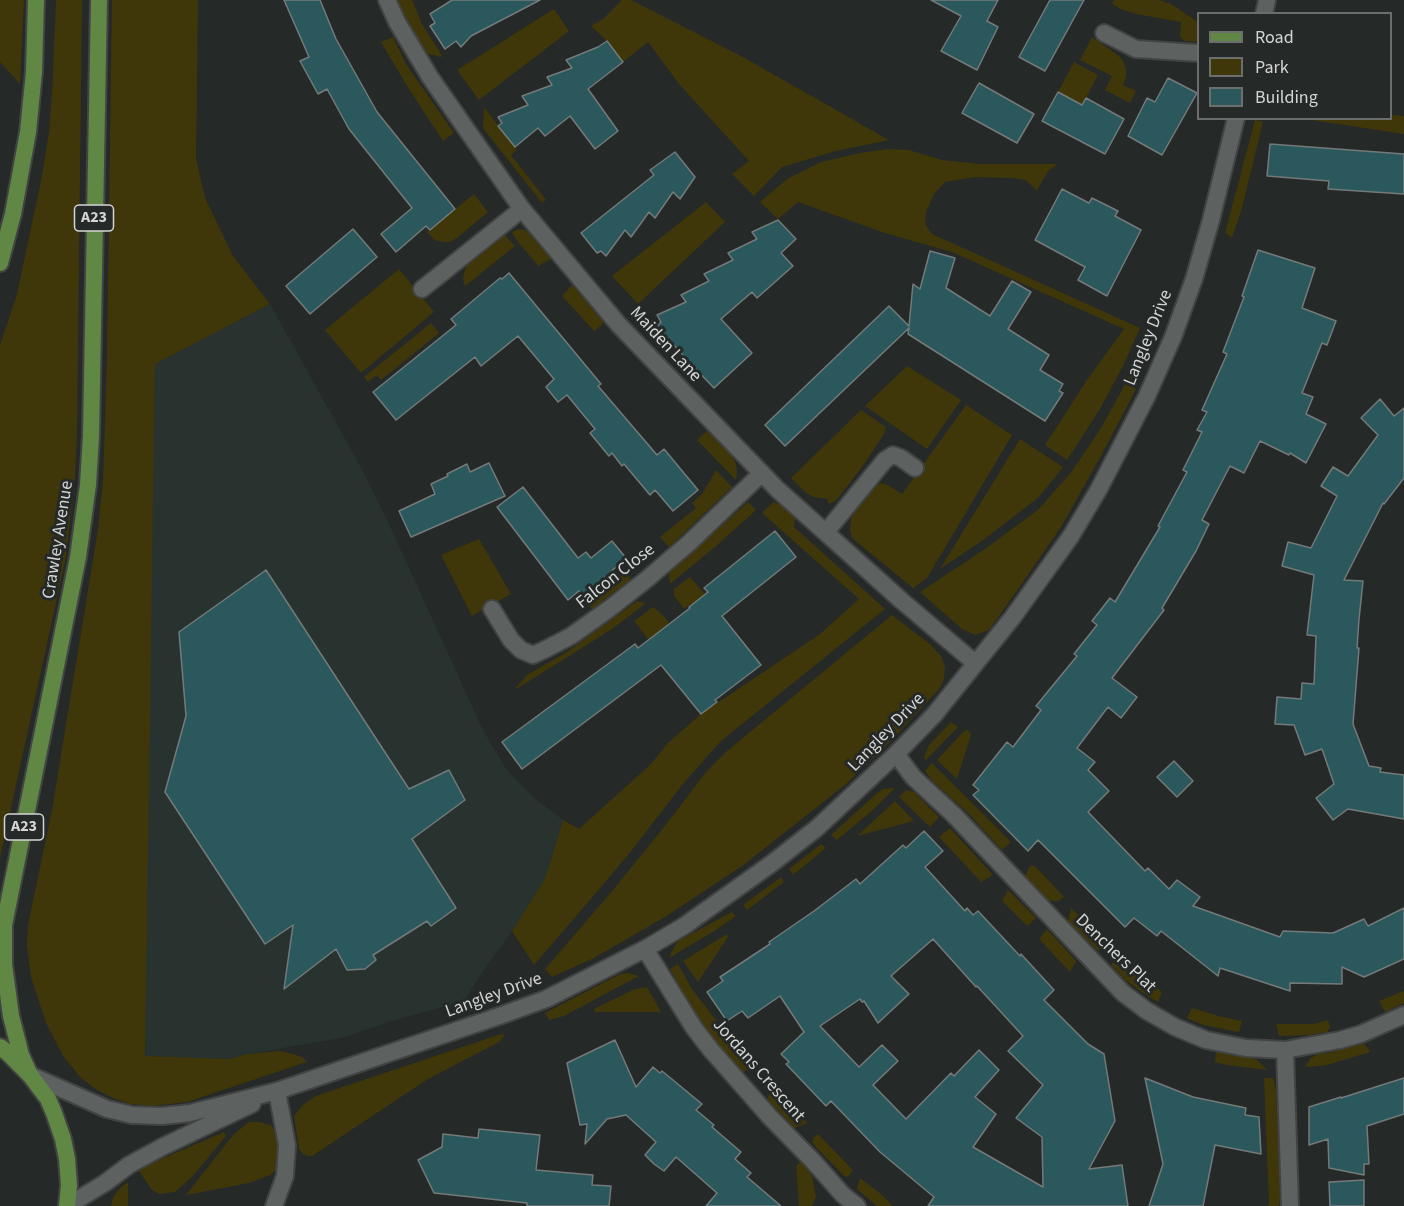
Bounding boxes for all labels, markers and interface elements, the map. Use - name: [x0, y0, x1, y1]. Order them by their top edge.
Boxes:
- legend: [1197, 12, 1392, 120]
- text: Road: [1255, 25, 1294, 50]
- text: Park: [1255, 55, 1289, 80]
- text: Building: [1255, 85, 1318, 110]
- road number: A23: [74, 205, 113, 231]
- street label: Langley Drive: [1120, 287, 1178, 389]
- street label: Maiden Lane: [625, 303, 705, 387]
- street label: Crawley Avenue: [39, 479, 79, 601]
- street label: Falcon Close: [572, 540, 660, 614]
- street label: Langley Drive: [844, 689, 930, 777]
- road number: A23: [4, 814, 44, 840]
- street label: Denchers Plat: [1070, 910, 1160, 998]
- street label: Langley Drive: [443, 969, 545, 1023]
- street label: Jordans Crescent: [707, 1015, 809, 1127]

